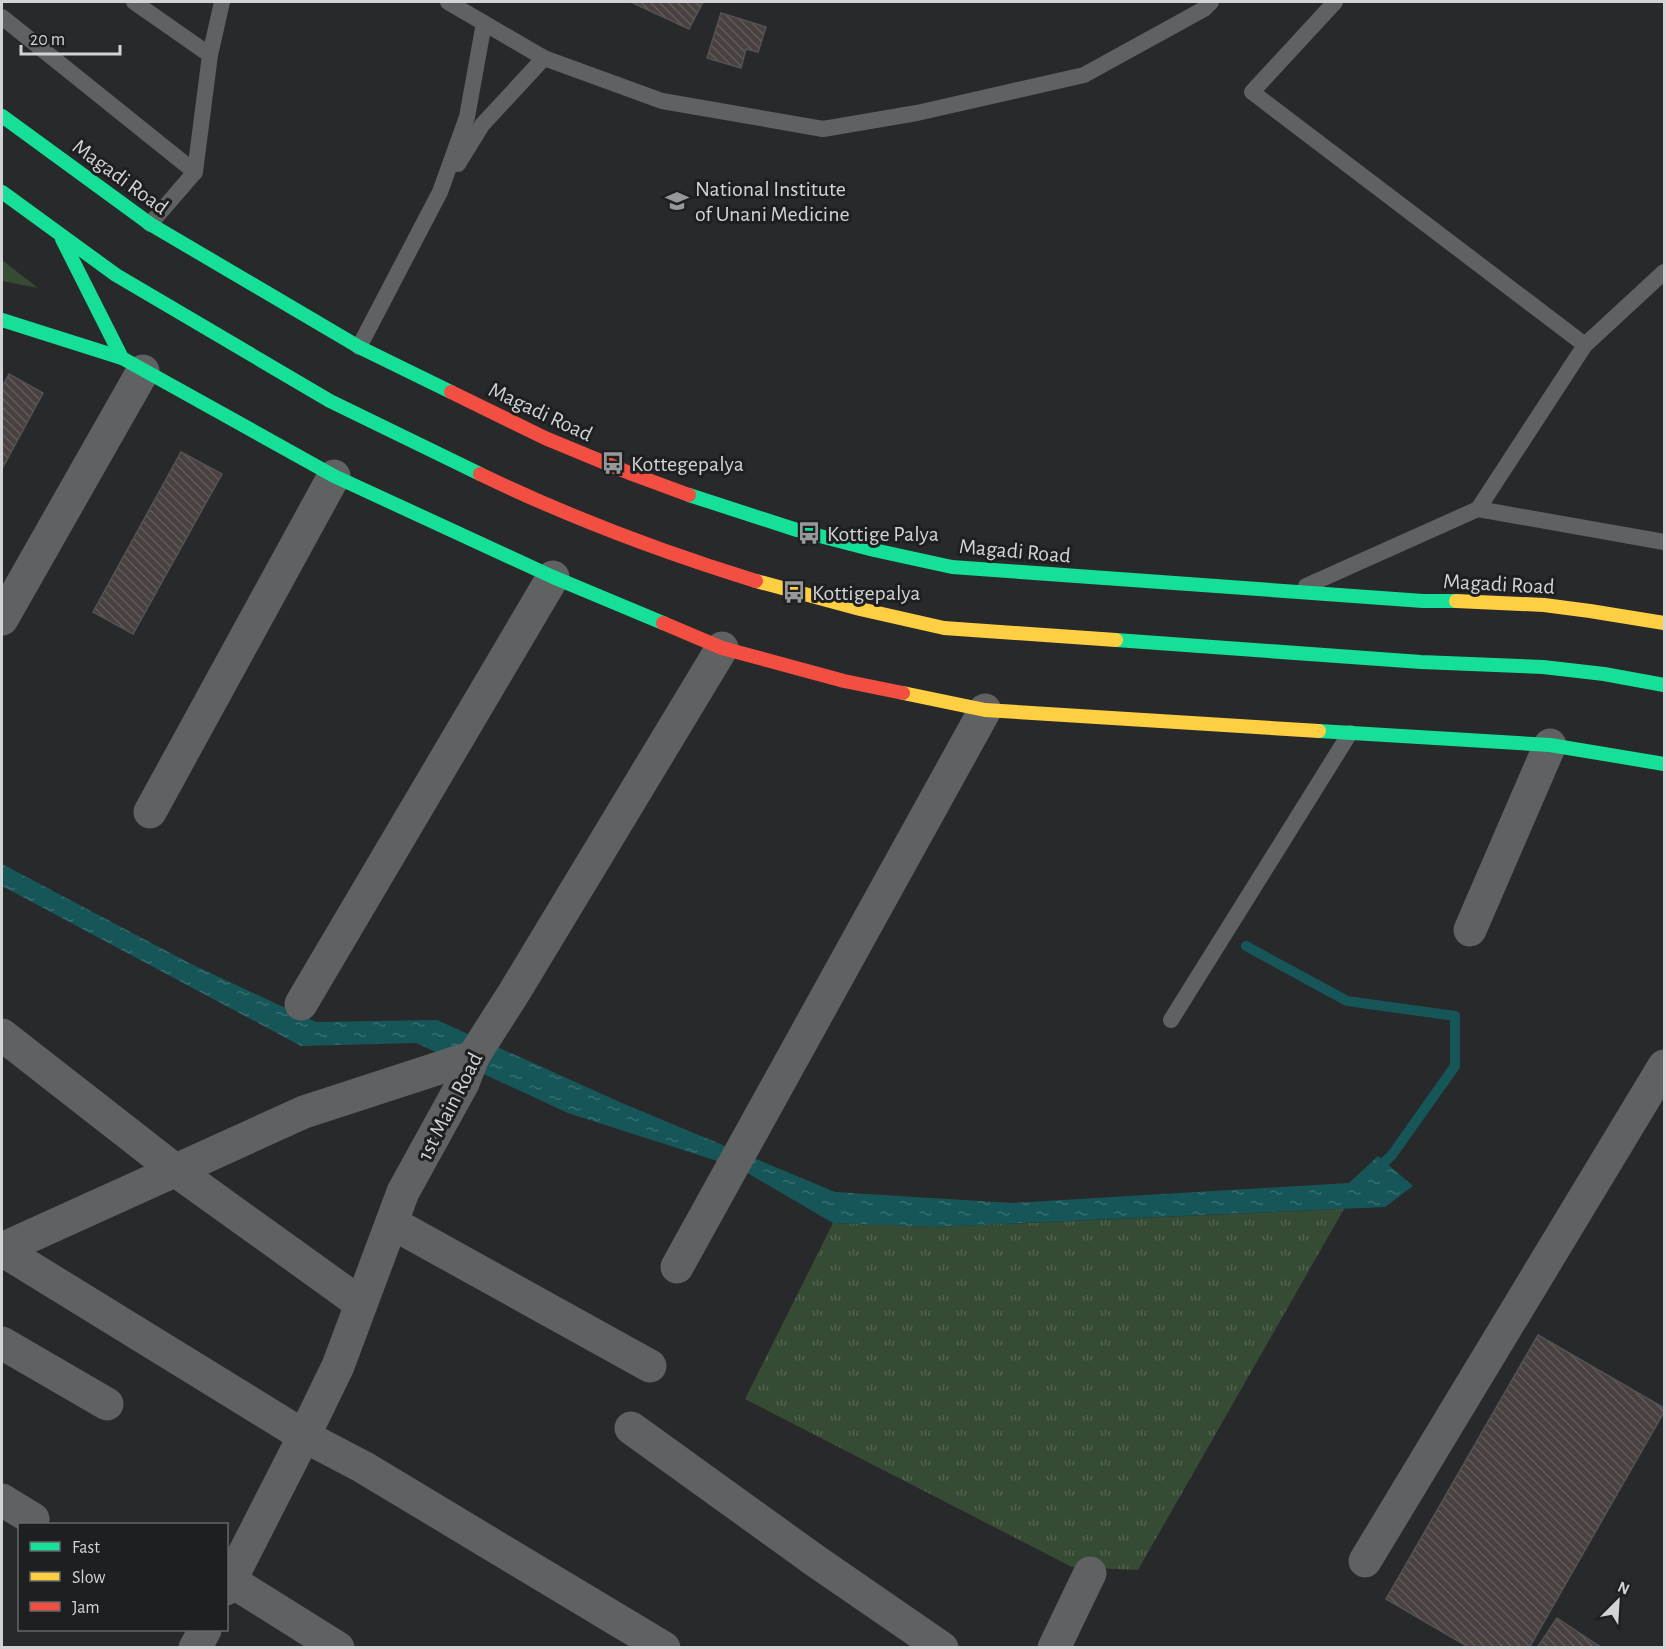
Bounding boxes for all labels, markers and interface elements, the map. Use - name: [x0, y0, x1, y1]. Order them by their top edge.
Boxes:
- scale bar: [21, 18, 120, 56]
- text: 20 m: [30, 31, 65, 49]
- street label: Magadi Road: [69, 135, 172, 219]
- place label: National Institute of Unani Medicine: [695, 178, 850, 225]
- school or university icon: National Institute of Unani Medicine: [664, 188, 690, 214]
- street label: Magadi Road: [485, 378, 596, 446]
- bus stop icon: Kottegepalya: [600, 450, 626, 476]
- place label: Kottegepalya: [631, 453, 744, 475]
- bus stop icon: Kottige Palya: [796, 520, 822, 546]
- place label: Kottige Palya: [827, 523, 939, 545]
- street label: Magadi Road: [958, 535, 1072, 567]
- street label: Magadi Road: [1442, 570, 1555, 598]
- bus stop icon: Kottigepalya: [781, 579, 807, 605]
- place label: Kottigepalya: [812, 582, 921, 604]
- street label: 1st Main Road: [413, 1049, 486, 1164]
- legend: [18, 1523, 228, 1631]
- text: Fast: [72, 1539, 100, 1557]
- text: Slow: [72, 1569, 105, 1587]
- north arrow: [1588, 1571, 1648, 1631]
- text: N: [1615, 1579, 1632, 1598]
- text: Jam: [72, 1599, 100, 1617]

